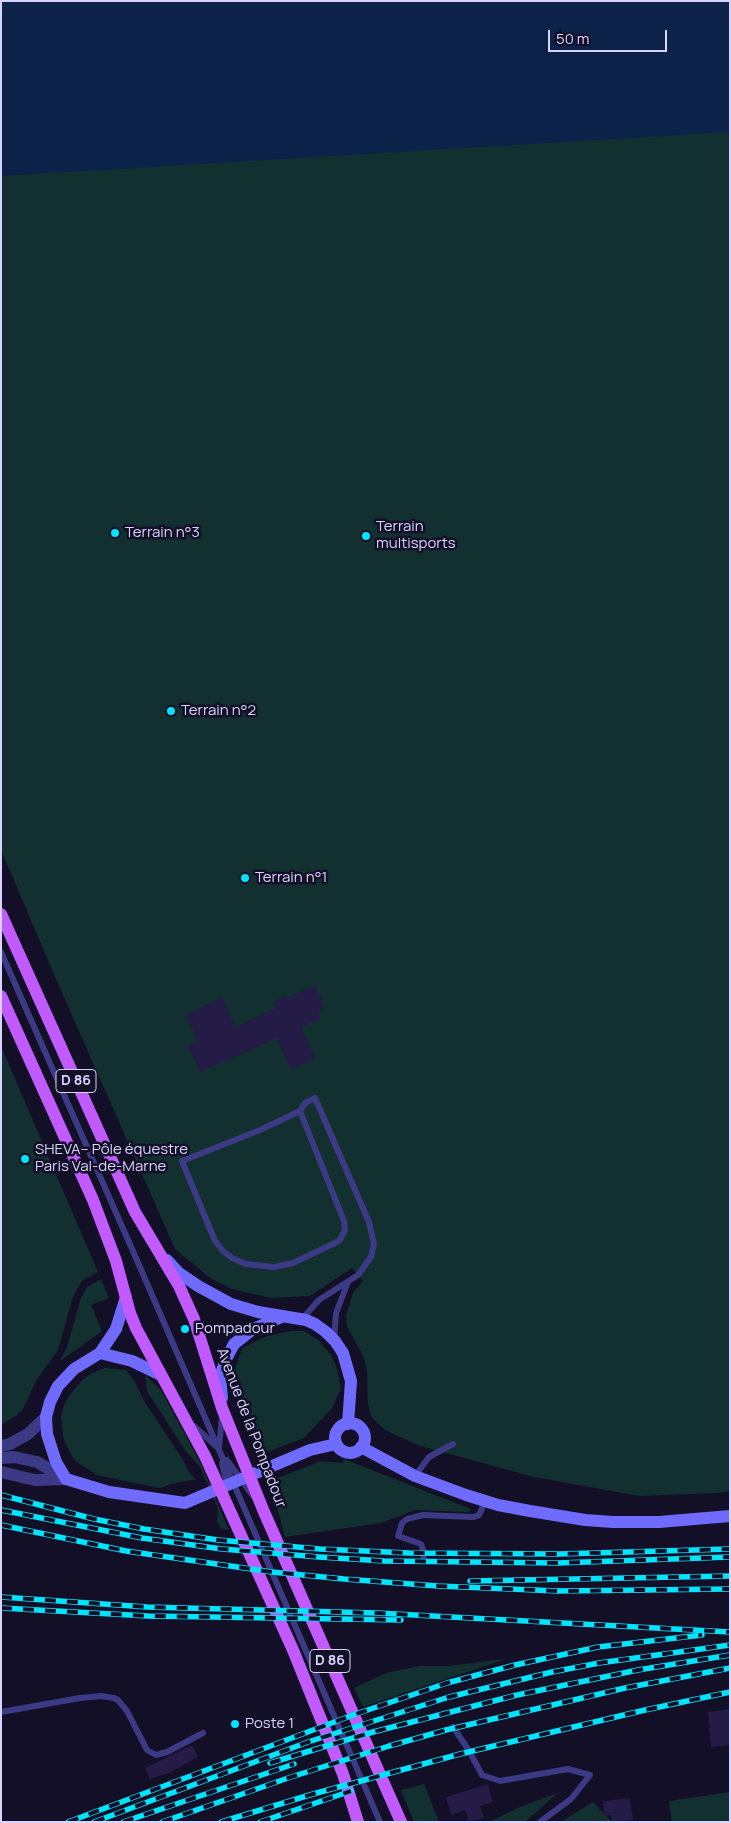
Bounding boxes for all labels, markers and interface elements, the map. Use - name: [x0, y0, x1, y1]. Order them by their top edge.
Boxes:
- scale bar: [551, 20, 670, 52]
- text: 50 m: [556, 28, 590, 49]
- place label: Terrain multisports: [376, 518, 456, 553]
- place label: Terrain n°3: [125, 524, 200, 542]
- marker: Terrain n°3: [109, 527, 121, 539]
- marker: Terrain multisports: [360, 530, 372, 542]
- place label: Terrain n°2: [181, 702, 256, 720]
- marker: Terrain n°2: [165, 705, 177, 717]
- place label: Terrain n°1: [255, 869, 327, 887]
- marker: Terrain n°1: [239, 872, 251, 884]
- road number: D 86: [56, 1070, 96, 1092]
- place label: SHEVA– Pôle équestre Paris Val-de-Marne: [35, 1141, 188, 1176]
- marker: SHEVA– Pôle équestre Paris Val-de-Marne: [19, 1153, 31, 1165]
- place label: Pompadour: [195, 1320, 275, 1338]
- marker: Pompadour: [179, 1323, 191, 1335]
- street label: Avenue de la Pompadour: [212, 1346, 290, 1510]
- road number: D 86: [310, 1650, 350, 1672]
- place label: Poste 1: [245, 1715, 294, 1733]
- marker: Poste 1: [229, 1718, 241, 1730]

